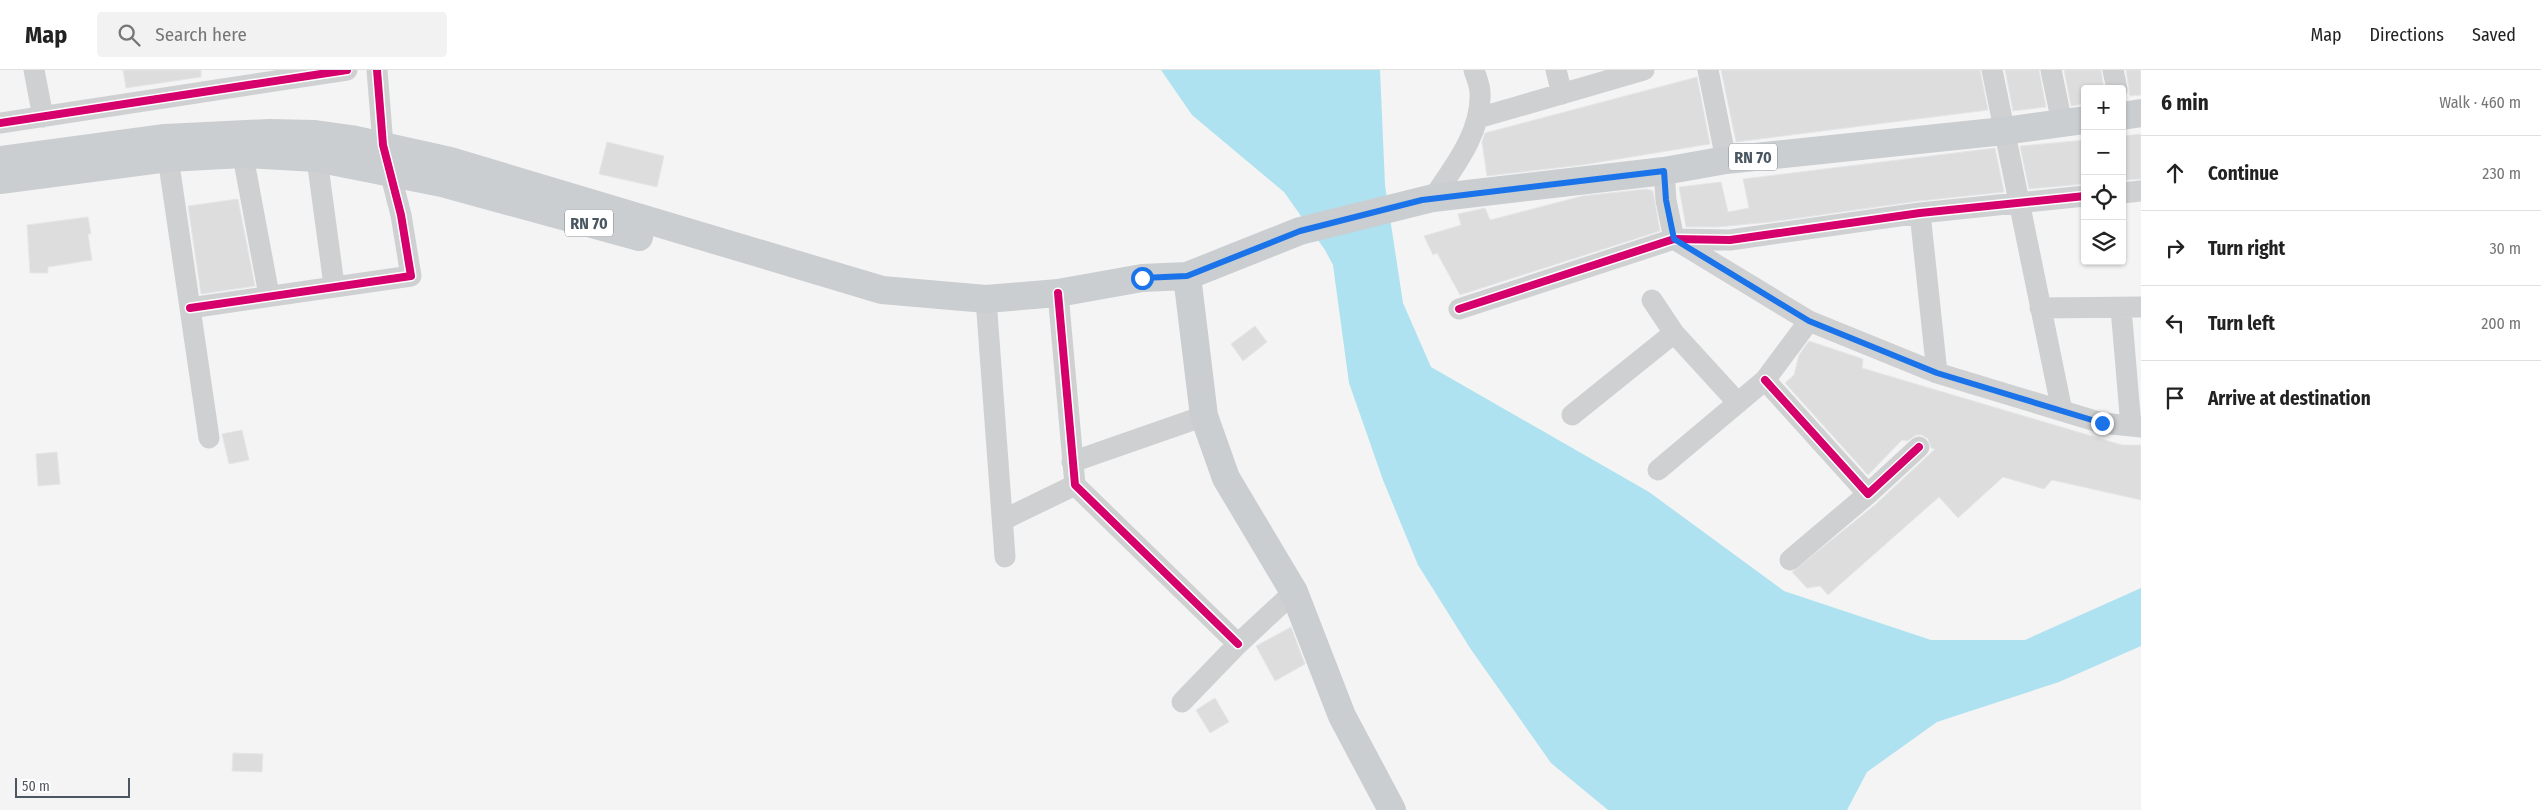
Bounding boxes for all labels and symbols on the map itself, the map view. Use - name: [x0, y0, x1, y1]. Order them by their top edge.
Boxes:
- road number: RN 70: [1729, 144, 1777, 170]
- road number: RN 70: [565, 210, 613, 237]
- route start: [1131, 267, 1154, 290]
- route end: [2091, 412, 2114, 435]
- scale bar: [15, 775, 130, 798]

